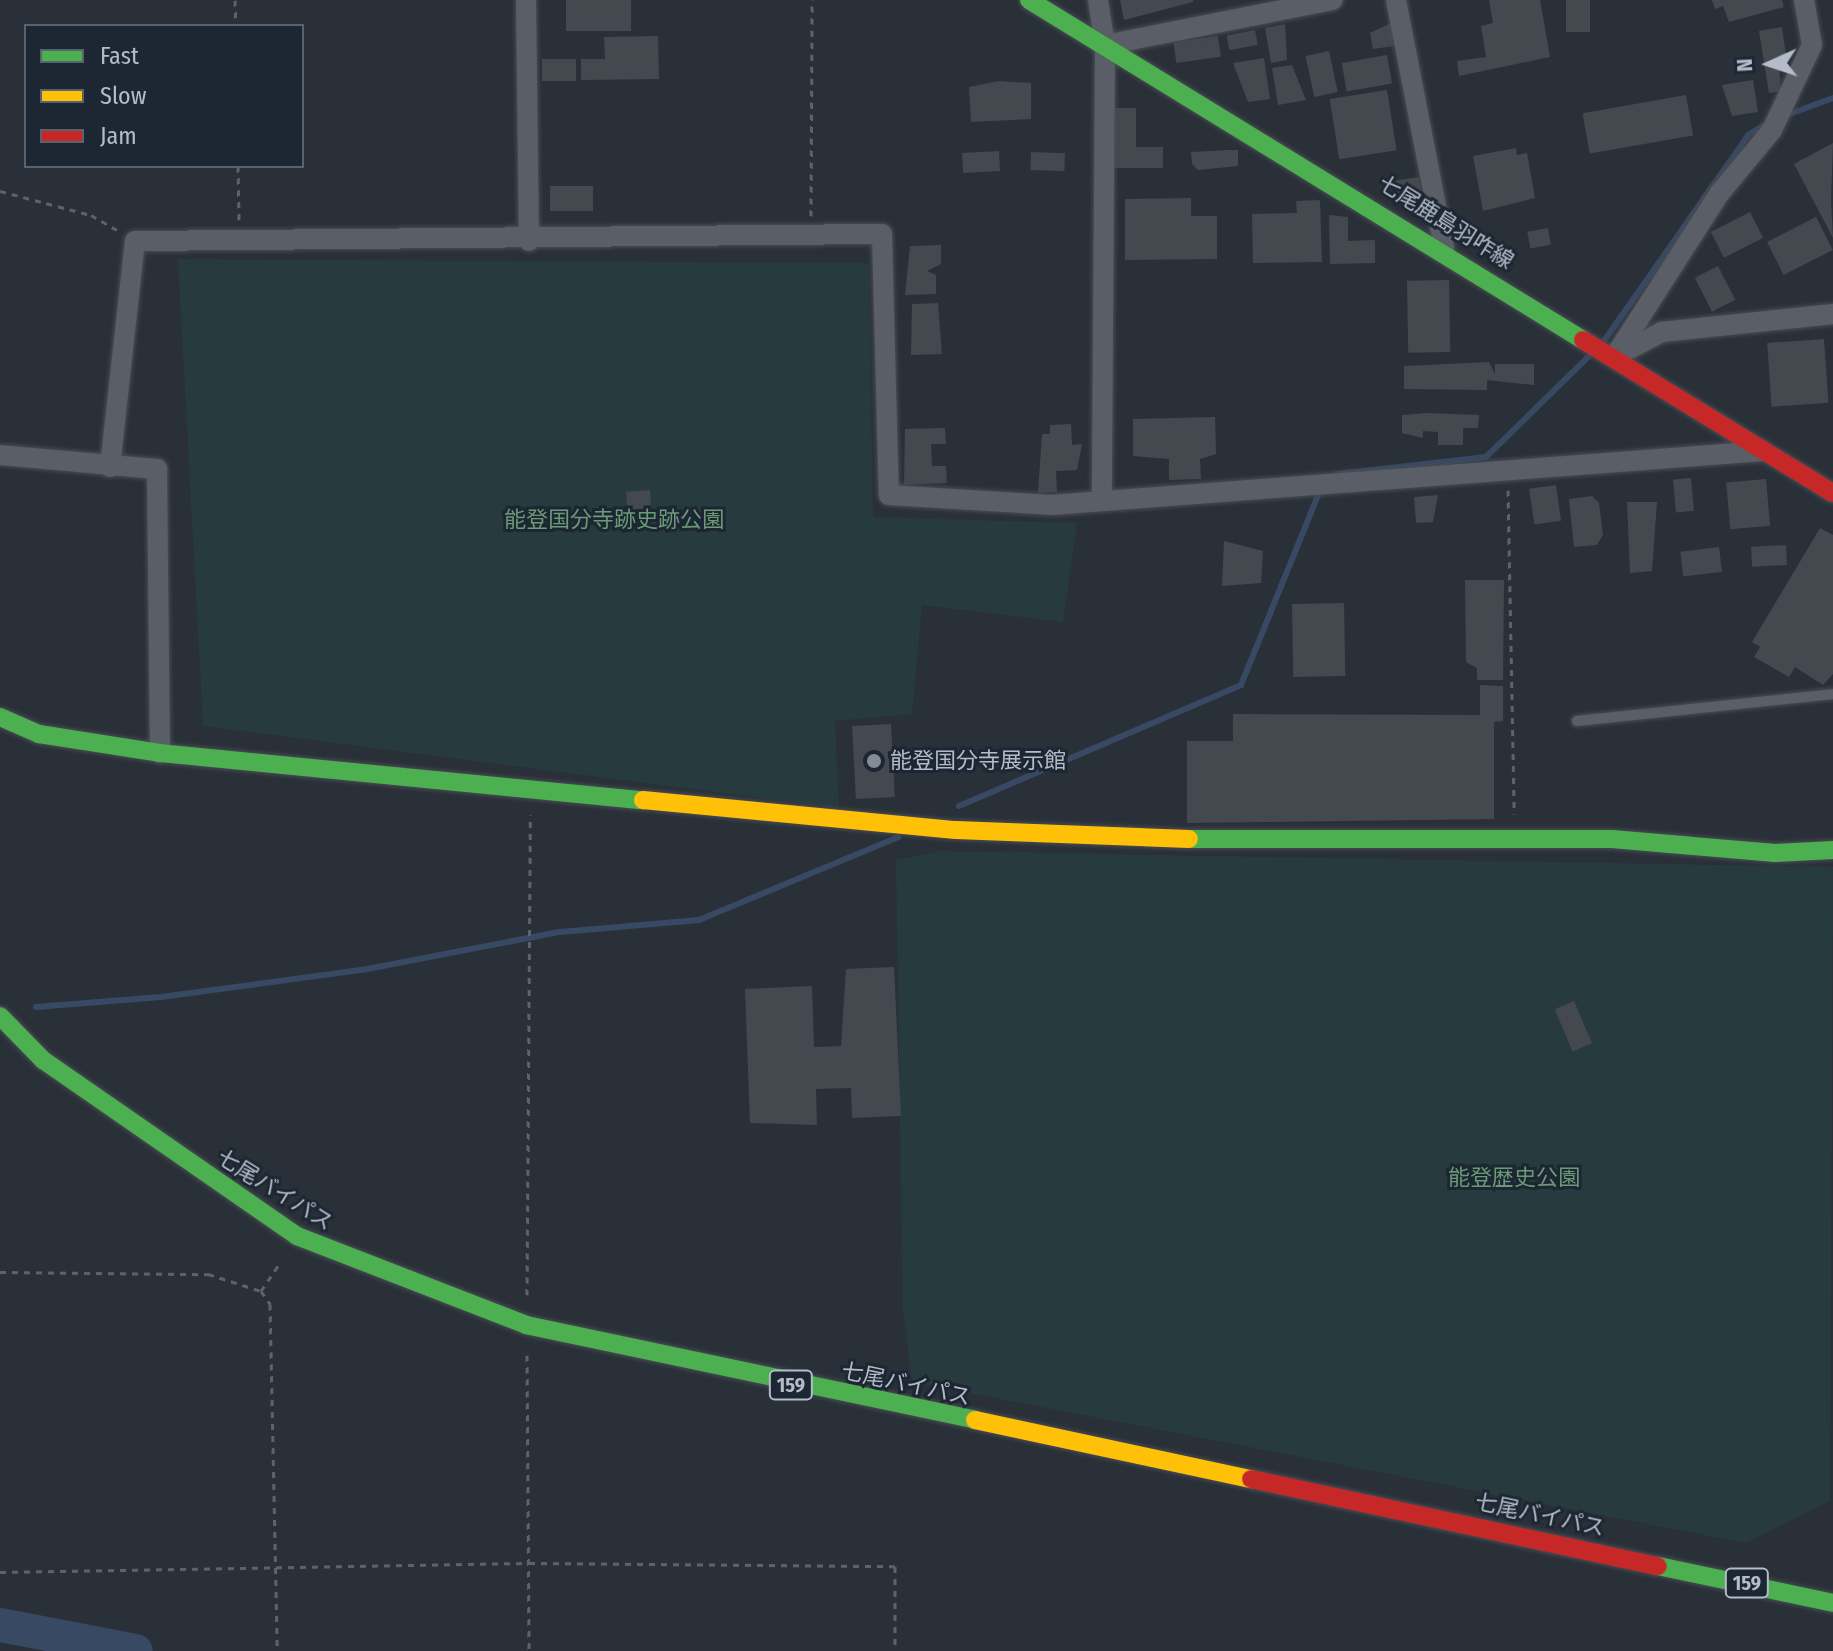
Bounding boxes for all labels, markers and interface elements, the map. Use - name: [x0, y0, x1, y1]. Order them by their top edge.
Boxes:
- legend: [24, 24, 304, 168]
- north arrow: [1729, 24, 1809, 104]
- text: Fast: [100, 42, 139, 70]
- text: N: [1731, 58, 1758, 73]
- text: Slow: [100, 82, 146, 110]
- text: Jam: [100, 122, 137, 150]
- street label: 七尾鹿島羽咋線: [1374, 170, 1518, 274]
- park label: 能登国分寺跡史跡公園: [504, 507, 724, 533]
- place label: 能登国分寺展示館: [890, 748, 1066, 774]
- marker: 能登国分寺展示館: [865, 752, 883, 770]
- street label: 七尾バイパス: [212, 1144, 338, 1236]
- park label: 能登歴史公園: [1448, 1165, 1580, 1191]
- street label: 七尾バイパス: [839, 1357, 973, 1411]
- road number: 159: [767, 1369, 815, 1401]
- street label: 七尾バイパス: [1473, 1488, 1607, 1542]
- road number: 159: [1723, 1567, 1771, 1599]

